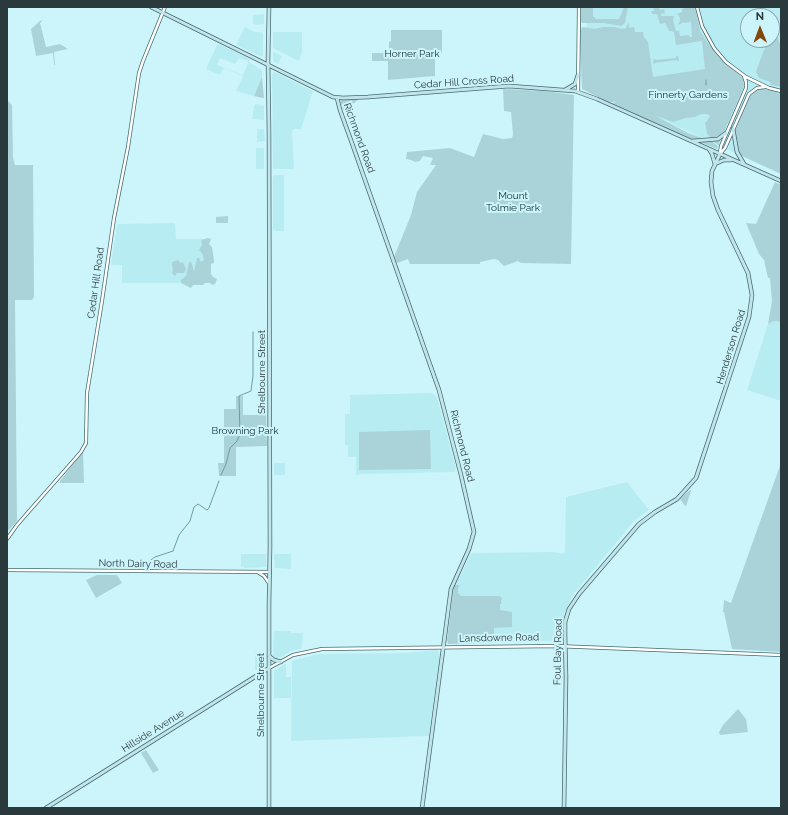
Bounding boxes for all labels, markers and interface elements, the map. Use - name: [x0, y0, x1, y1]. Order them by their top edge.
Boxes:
- north arrow: [740, 8, 780, 48]
- text: N: [755, 10, 764, 23]
- park label: Horner Park: [385, 48, 439, 60]
- street label: Cedar Hill Cross Road: [414, 73, 514, 91]
- park label: Finnerty Gardens: [648, 89, 728, 101]
- street label: Richmond Road: [341, 101, 377, 175]
- park label: Mount Tolmie Park: [486, 190, 540, 214]
- street label: Cedar Hill Road: [85, 247, 107, 319]
- street label: Henderson Road: [714, 308, 748, 386]
- street label: Shelbourne Street: [256, 330, 268, 414]
- street label: Richmond Road: [447, 409, 477, 483]
- park label: Browning Park: [212, 425, 278, 437]
- street label: North Dairy Road: [98, 557, 178, 571]
- street label: Foul Bay Road: [551, 619, 565, 685]
- street label: Lansdowne Road: [459, 631, 539, 645]
- street label: Shelbourne Street: [255, 653, 267, 737]
- street label: Hillside Avenue: [119, 707, 187, 755]

